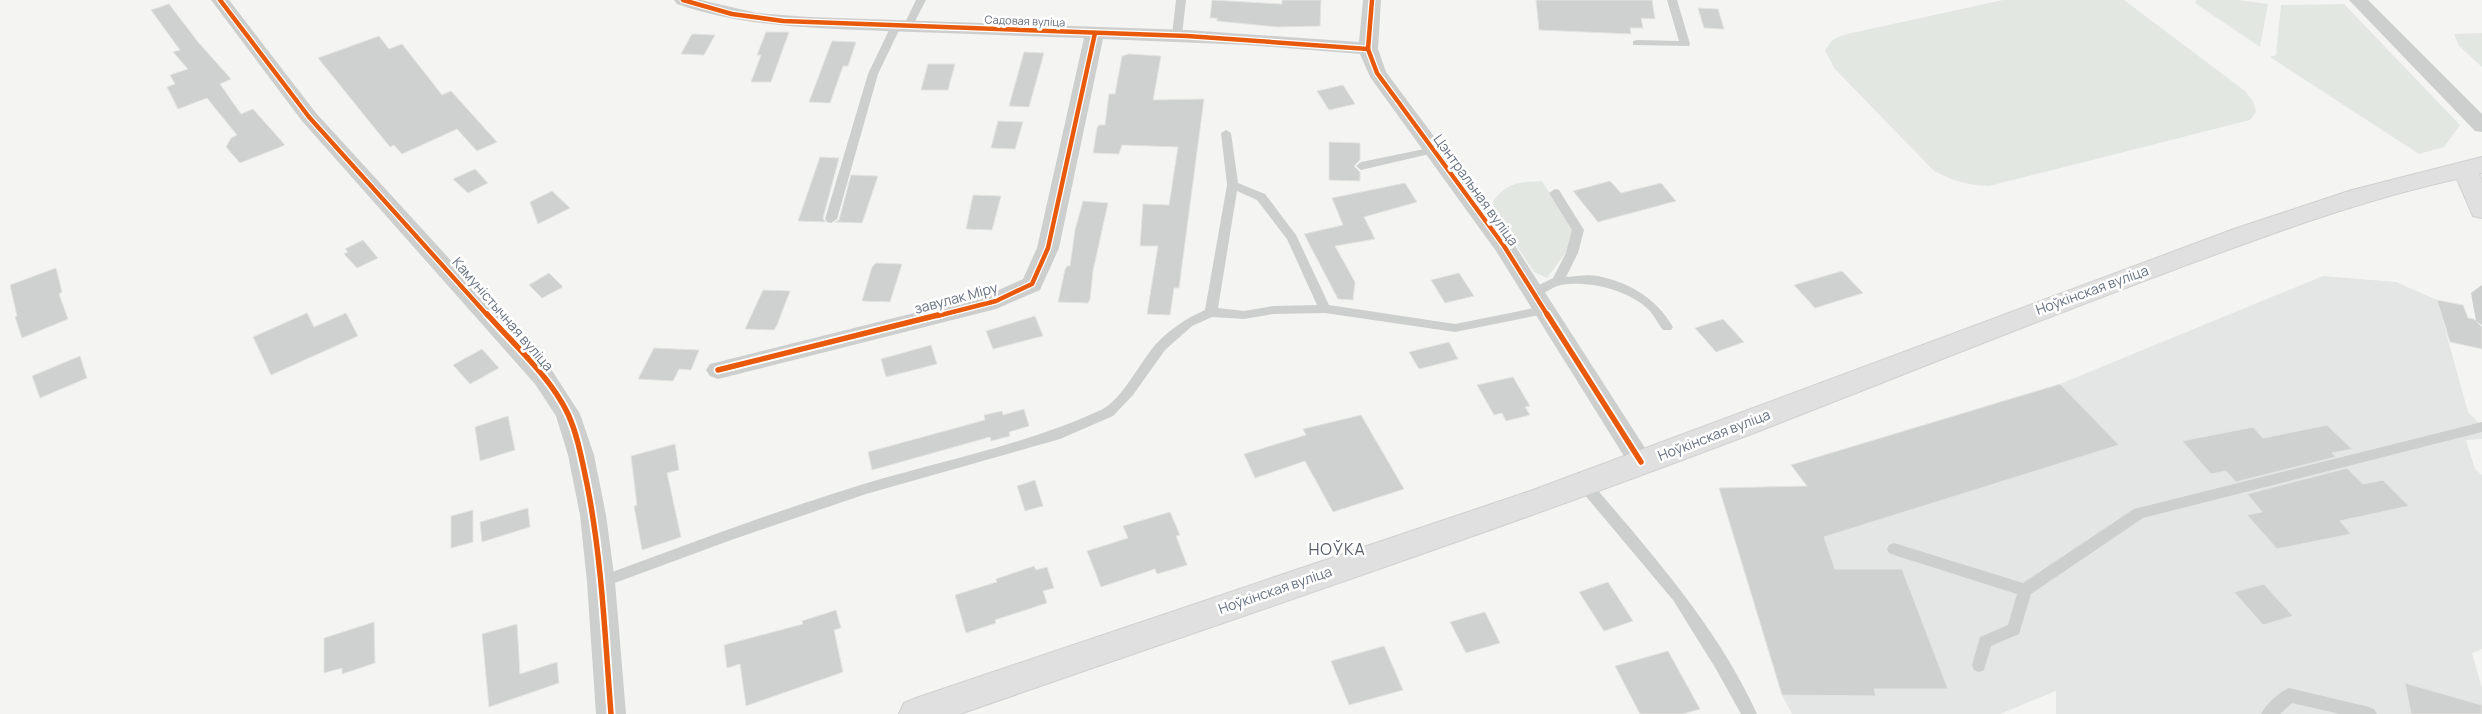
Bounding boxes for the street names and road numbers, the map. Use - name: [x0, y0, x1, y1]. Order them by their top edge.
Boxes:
- street label: Садовая вуліца: [984, 12, 1066, 29]
- street label: Цэнтральная вуліца: [1429, 130, 1523, 249]
- street label: Камуністычная вуліца: [449, 253, 558, 375]
- street label: Ноўкінская вуліца: [2033, 260, 2151, 319]
- street label: завулак Міру: [912, 277, 1000, 318]
- street label: Ноўкінская вуліца: [1655, 404, 1773, 465]
- street label: Ноўкінская вуліца: [1216, 561, 1334, 618]

